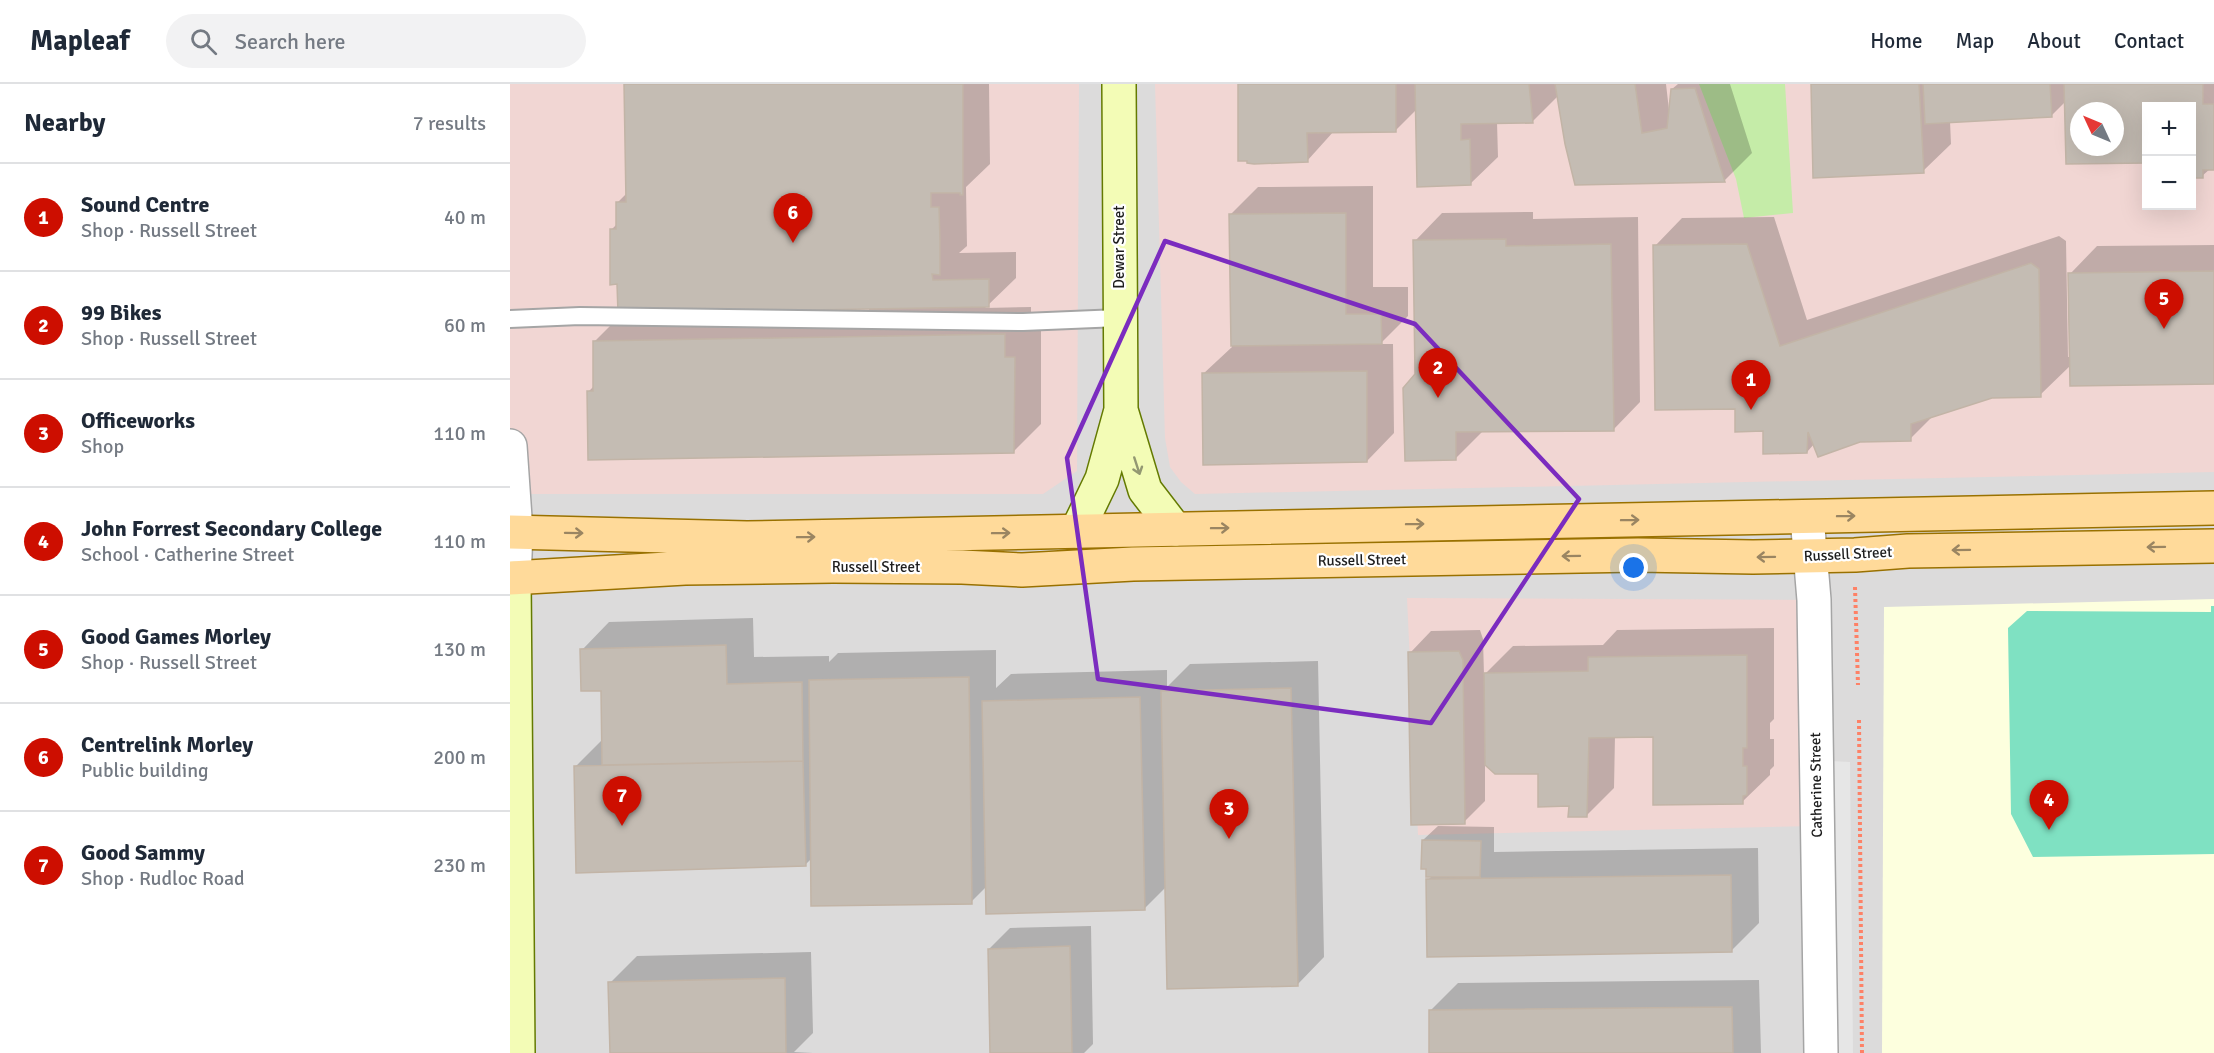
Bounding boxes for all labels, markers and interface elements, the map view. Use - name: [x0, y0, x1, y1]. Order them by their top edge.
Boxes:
- search box: [166, 14, 586, 68]
- text: Mapleaf: [30, 24, 130, 58]
- icon: search: [187, 25, 220, 58]
- text: Search here: [235, 28, 346, 55]
- text: Home: [1870, 28, 1923, 54]
- text: Map: [1956, 28, 1994, 54]
- text: About: [2027, 28, 2081, 54]
- text: Contact: [2114, 28, 2184, 54]
- north arrow: [2070, 102, 2124, 156]
- map controls: [2142, 102, 2196, 210]
- button: +: [2142, 102, 2196, 156]
- text: Nearby: [24, 107, 105, 139]
- text: 7 results: [413, 111, 486, 136]
- button: −: [2142, 156, 2196, 210]
- text: Sound Centre: [81, 191, 209, 218]
- pin: 6: [774, 194, 812, 243]
- text: 1: [38, 205, 49, 230]
- text: 40 m: [444, 205, 486, 230]
- street label: Dewar Street: [1110, 205, 1128, 289]
- text: Shop · Russell Street: [81, 218, 257, 243]
- pin: 5: [2144, 280, 2184, 329]
- text: 99 Bikes: [81, 299, 162, 326]
- text: 2: [38, 313, 49, 338]
- text: 60 m: [444, 313, 486, 338]
- text: Shop · Russell Street: [81, 326, 257, 351]
- pin: 2: [1418, 348, 1458, 398]
- pin: 1: [1732, 360, 1770, 410]
- text: Officeworks: [81, 407, 195, 434]
- text: 3: [38, 421, 49, 446]
- text: 110 m: [433, 421, 486, 446]
- text: Shop: [81, 434, 124, 459]
- one-way arrow: [1133, 456, 1144, 475]
- one-way arrow: [1836, 511, 1856, 522]
- one-way arrow: [1620, 514, 1640, 526]
- text: John Forrest Secondary College: [81, 515, 382, 542]
- one-way arrow: [1404, 518, 1424, 530]
- one-way arrow: [1209, 522, 1229, 533]
- one-way arrow: [990, 527, 1010, 538]
- one-way arrow: [564, 528, 584, 539]
- text: 4: [38, 529, 49, 554]
- text: 110 m: [433, 529, 486, 554]
- one-way arrow: [795, 531, 815, 543]
- one-way arrow: [2146, 541, 2166, 553]
- text: School · Catherine Street: [81, 542, 294, 567]
- street label: Russell Street: [1803, 543, 1893, 565]
- one-way arrow: [1951, 544, 1971, 556]
- street label: Russell Street: [1318, 550, 1406, 570]
- one-way arrow: [1561, 550, 1581, 561]
- one-way arrow: [1756, 551, 1776, 563]
- your location: [1619, 553, 1648, 582]
- street label: Russell Street: [832, 558, 920, 576]
- text: Good Games Morley: [81, 623, 271, 650]
- text: 5: [38, 637, 49, 662]
- text: 130 m: [433, 637, 486, 662]
- text: Shop · Russell Street: [81, 650, 257, 675]
- text: Centrelink Morley: [81, 731, 253, 758]
- street label: Catherine Street: [1806, 732, 1826, 838]
- text: 6: [38, 745, 49, 770]
- text: 200 m: [433, 745, 486, 770]
- text: Public building: [81, 758, 209, 783]
- pin: 7: [602, 776, 642, 826]
- pin: 4: [2030, 780, 2068, 830]
- pin: 3: [1210, 790, 1248, 839]
- text: Good Sammy: [81, 839, 205, 866]
- text: 7: [38, 853, 49, 878]
- text: 230 m: [433, 853, 486, 878]
- text: Shop · Rudloc Road: [81, 866, 245, 891]

